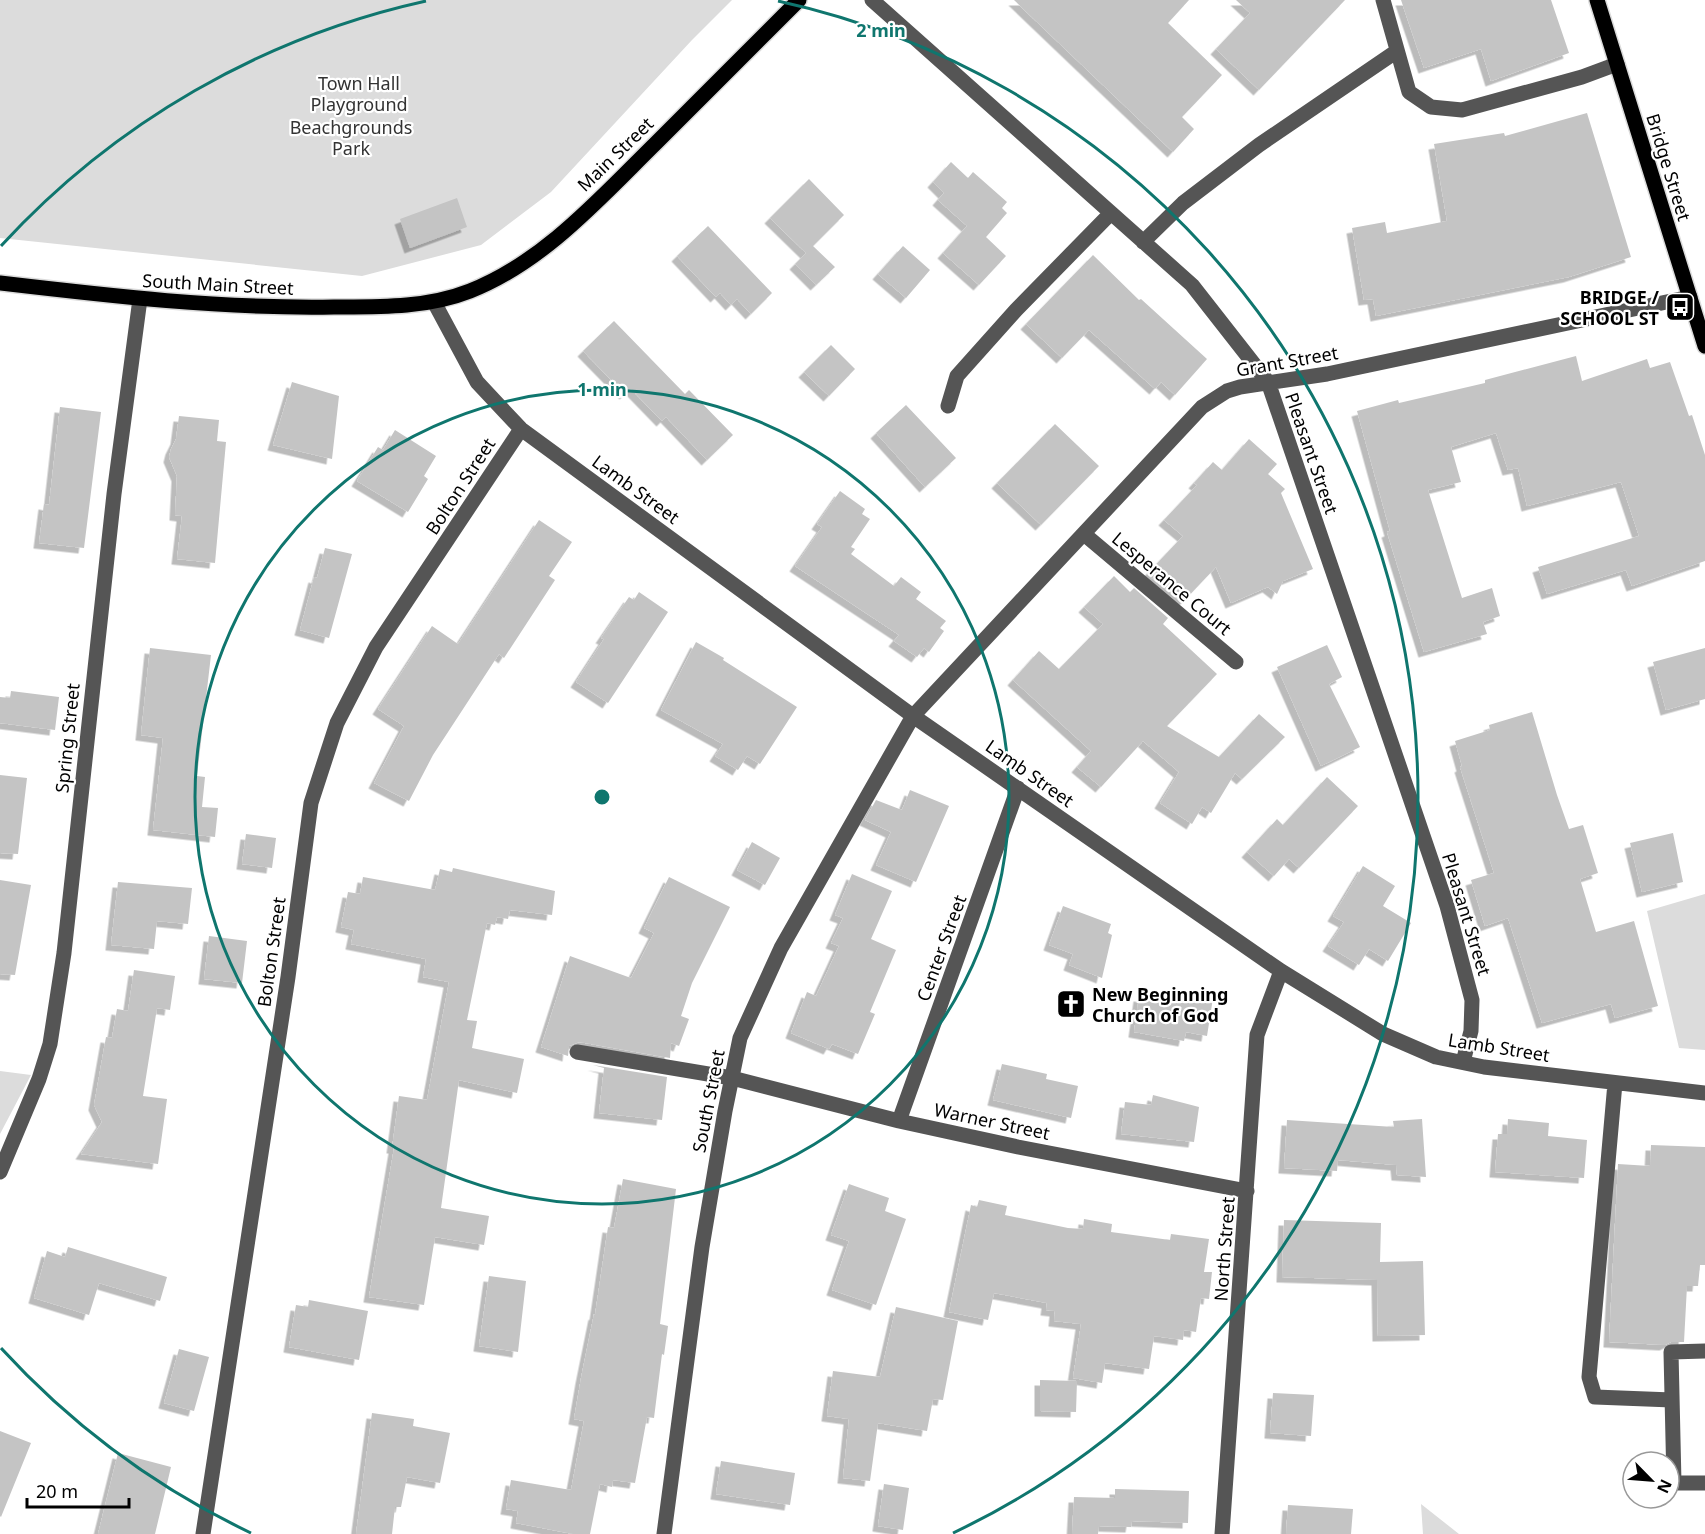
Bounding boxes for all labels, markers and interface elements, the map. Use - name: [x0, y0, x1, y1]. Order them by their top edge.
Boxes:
- text: 2 min: [856, 18, 906, 42]
- park label: Town Hall Playground: [310, 71, 408, 116]
- street label: Bridge Street: [1641, 110, 1697, 224]
- street label: Main Street: [572, 111, 659, 196]
- park label: Beachgrounds Park: [290, 115, 412, 160]
- street label: South Main Street: [142, 268, 295, 300]
- place label: BRIDGE / SCHOOL ST: [1560, 285, 1660, 330]
- bus stop icon: BRIDGE / SCHOOL ST: [1664, 291, 1696, 323]
- street label: Grant Street: [1234, 340, 1340, 382]
- text: 1 min: [577, 377, 627, 401]
- street label: Pleasant Street: [1280, 389, 1344, 517]
- street label: Bolton Street: [420, 433, 500, 539]
- street label: Lamb Street: [588, 449, 685, 529]
- street label: Lesperance Court: [1107, 526, 1237, 640]
- street label: Spring Street: [49, 681, 85, 794]
- street label: Lamb Street: [981, 734, 1079, 812]
- centre of rings: [592, 787, 612, 807]
- street label: Pleasant Street: [1437, 850, 1497, 979]
- street label: Center Street: [911, 891, 972, 1005]
- street label: Bolton Street: [251, 895, 291, 1008]
- place label: New Beginning Church of God: [1092, 982, 1228, 1027]
- church icon: New Beginning Church of God: [1055, 988, 1087, 1020]
- street label: Lamb Street: [1447, 1027, 1552, 1067]
- street label: South Street: [686, 1047, 730, 1155]
- street label: Warner Street: [932, 1097, 1052, 1145]
- street label: North Street: [1208, 1196, 1240, 1302]
- north arrow: [1621, 1450, 1681, 1510]
- scale bar: [27, 1471, 129, 1509]
- text: N: [1652, 1476, 1677, 1497]
- text: 20 m: [36, 1479, 78, 1503]

